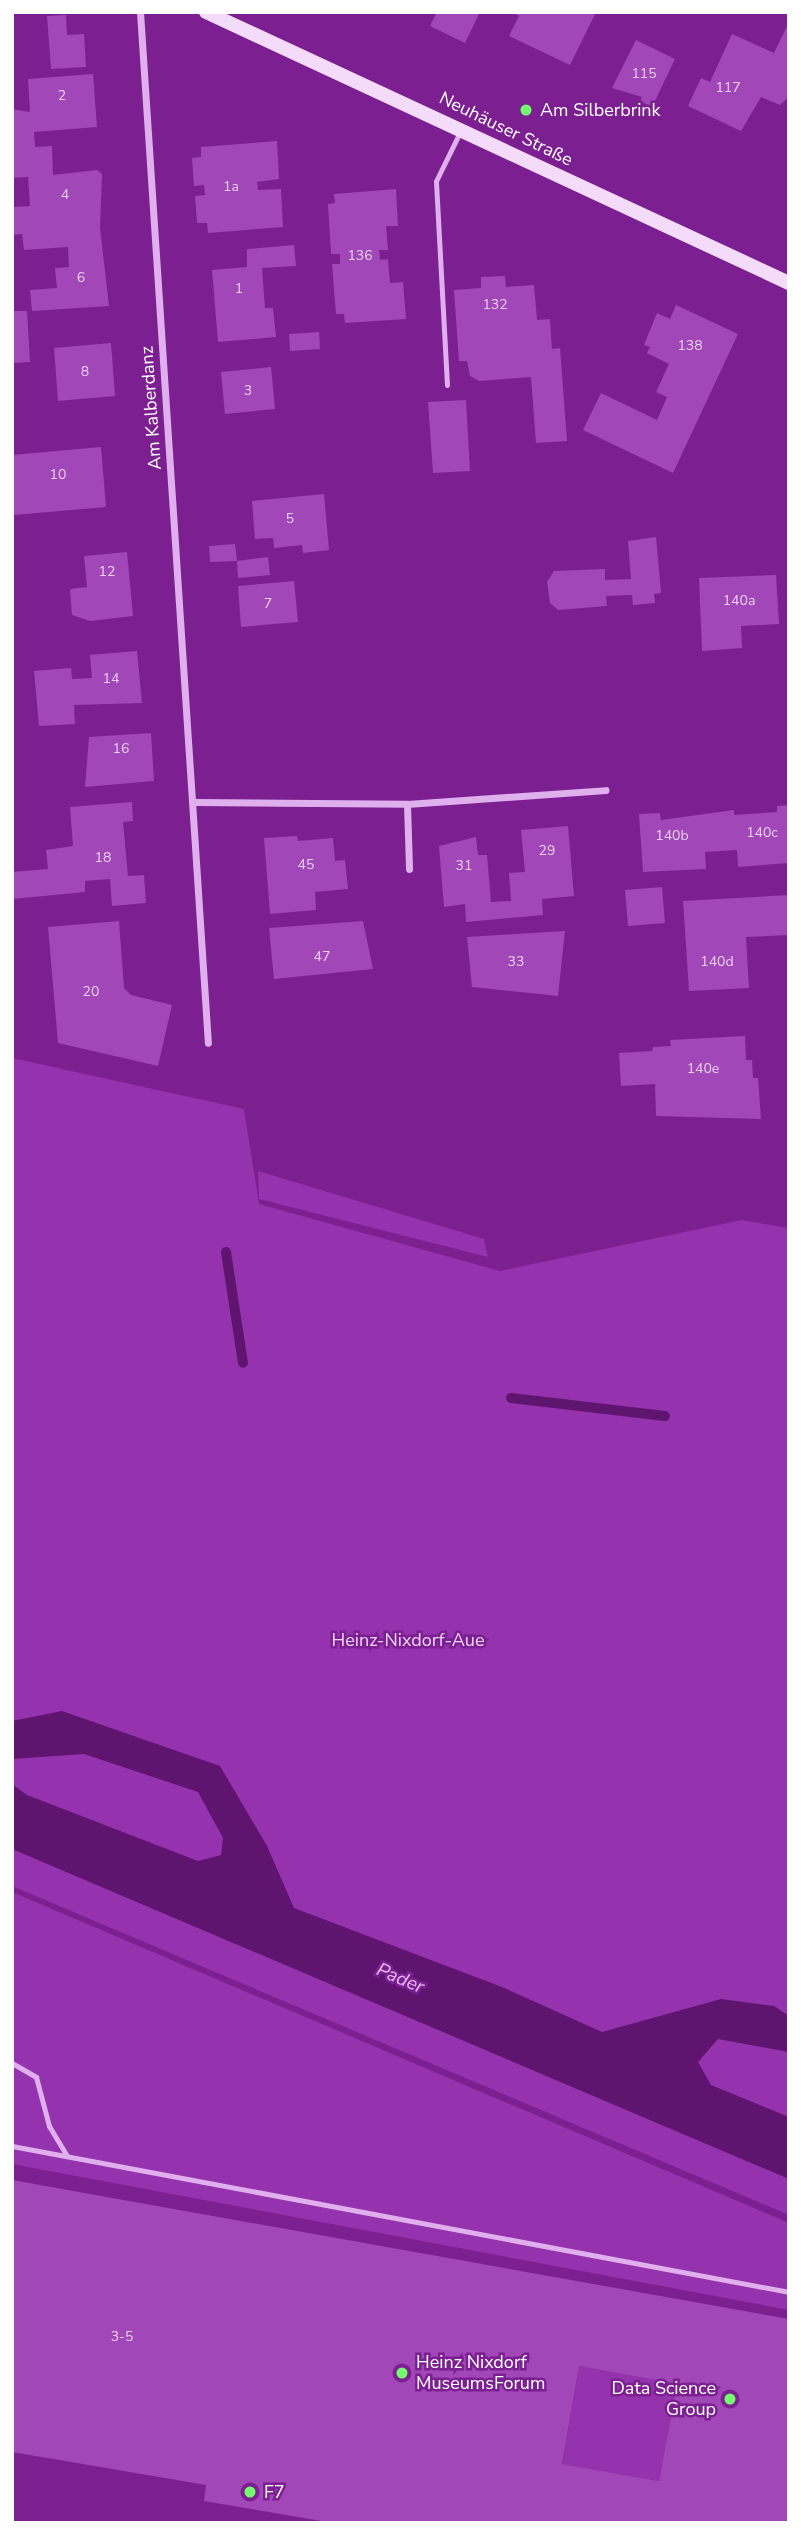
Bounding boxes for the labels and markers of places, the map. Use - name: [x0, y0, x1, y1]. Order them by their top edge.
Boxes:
- place label: Am Silberbrink: [540, 99, 661, 121]
- marker: Am Silberbrink: [518, 102, 534, 118]
- place label: Heinz Nixdorf MuseumsForum: [416, 2352, 545, 2394]
- marker: Heinz Nixdorf MuseumsForum: [394, 2365, 410, 2381]
- place label: Data Science Group: [612, 2378, 716, 2420]
- marker: Data Science Group: [722, 2391, 738, 2407]
- place label: F7: [264, 2481, 285, 2503]
- marker: F7: [242, 2484, 258, 2500]

